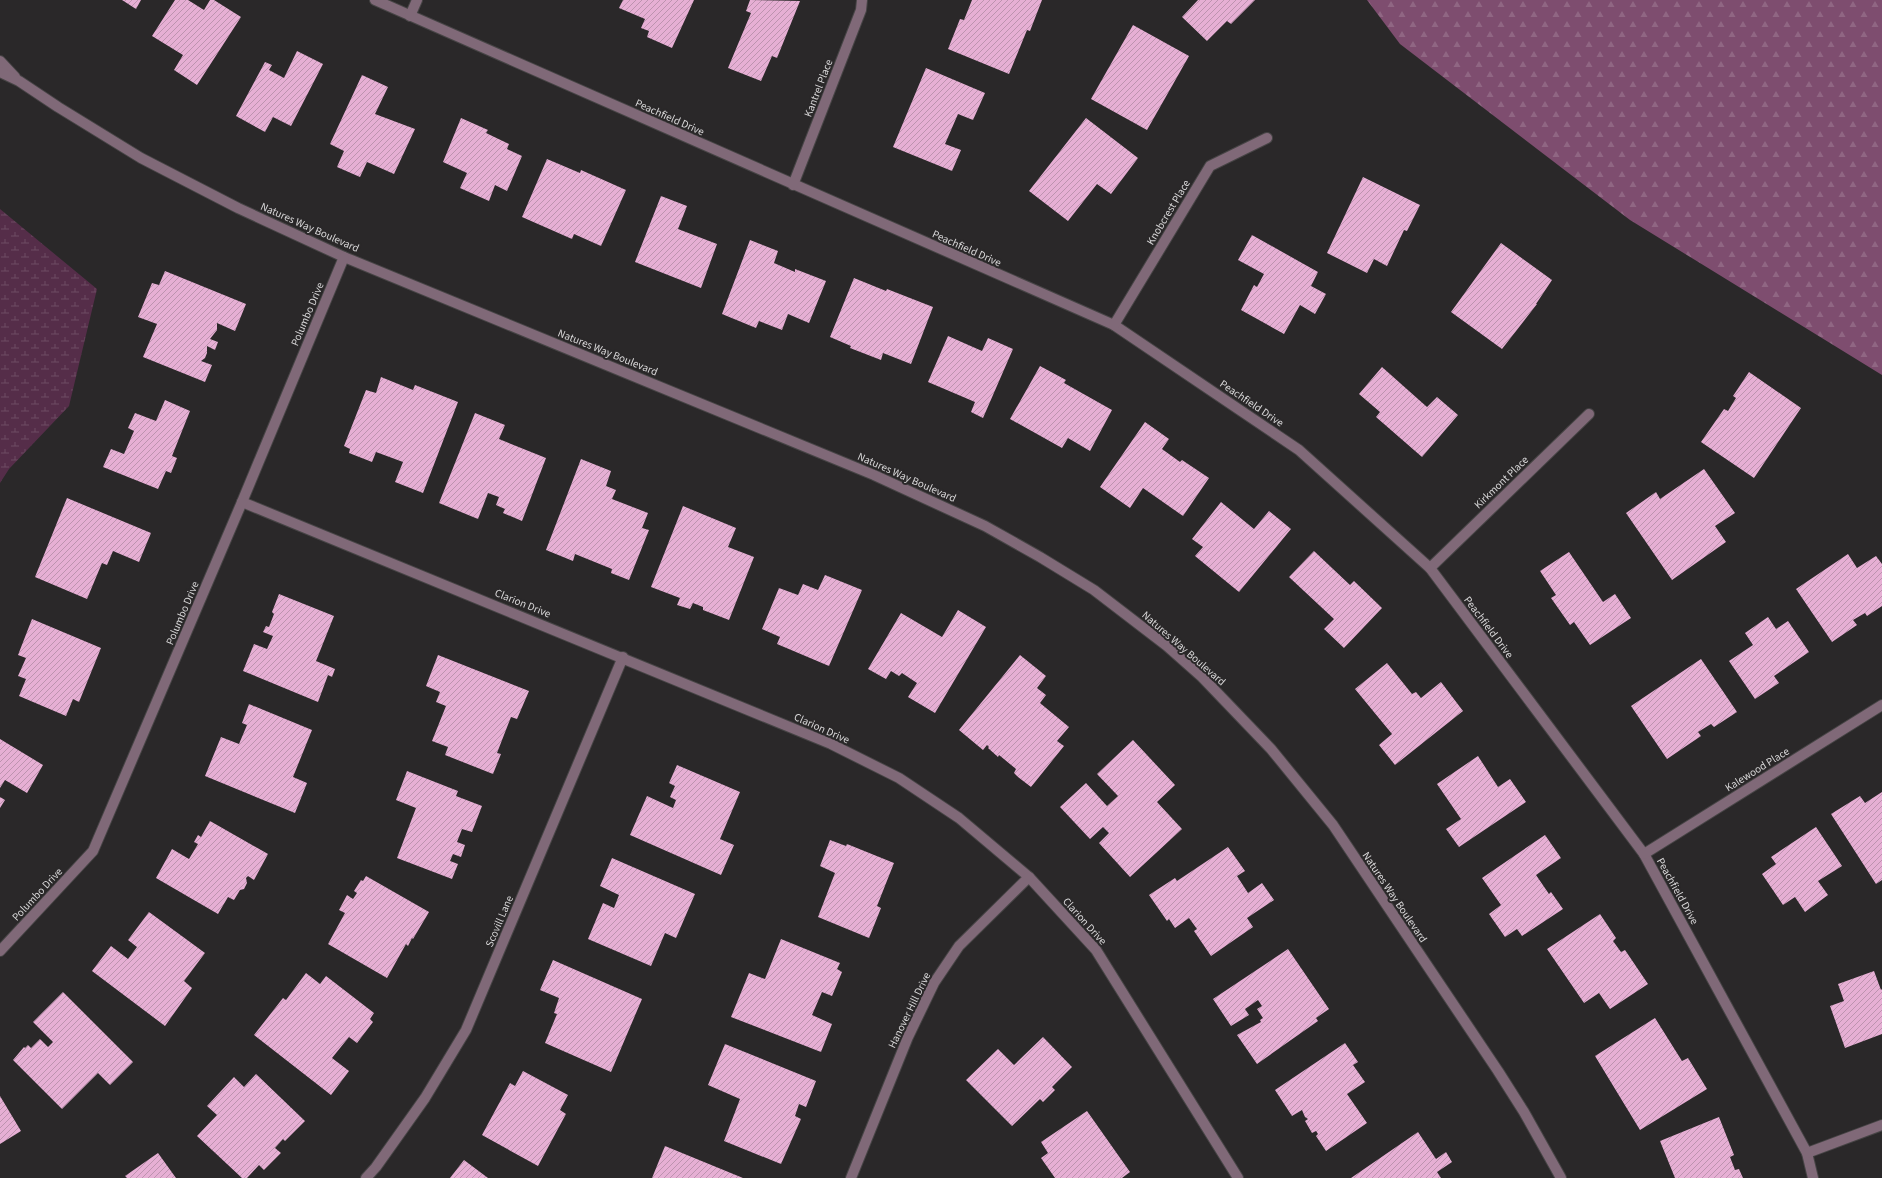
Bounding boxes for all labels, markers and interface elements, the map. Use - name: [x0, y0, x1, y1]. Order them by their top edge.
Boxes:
- street label: Kantrel Place: [801, 57, 837, 119]
- street label: Peachfield Drive: [633, 96, 707, 140]
- street label: Knobcrest Place: [1143, 176, 1194, 248]
- street label: Natures Way Boulevard: [258, 199, 362, 256]
- street label: Peachfield Drive: [930, 227, 1004, 271]
- street label: Polumbo Drive: [287, 280, 328, 348]
- street label: Natures Way Boulevard: [556, 326, 660, 379]
- street label: Peachfield Drive: [1217, 376, 1287, 431]
- street label: Natures Way Boulevard: [855, 449, 959, 506]
- street label: Kirkmont Place: [1471, 452, 1532, 512]
- street label: Polumbo Drive: [162, 579, 203, 647]
- street label: Clarion Drive: [493, 585, 554, 622]
- street label: Peachfield Drive: [1460, 593, 1517, 662]
- street label: Natures Way Boulevard: [1139, 608, 1229, 689]
- street label: Clarion Drive: [792, 710, 852, 748]
- street label: Kalewood Place: [1722, 743, 1793, 795]
- street label: Natures Way Boulevard: [1359, 849, 1431, 946]
- street label: Peachfield Drive: [1653, 855, 1702, 928]
- street label: Polumbo Drive: [9, 864, 66, 924]
- street label: Scovill Lane: [482, 893, 517, 949]
- street label: Clarion Drive: [1059, 894, 1110, 949]
- street label: Hanover Hill Drive: [885, 969, 935, 1051]

